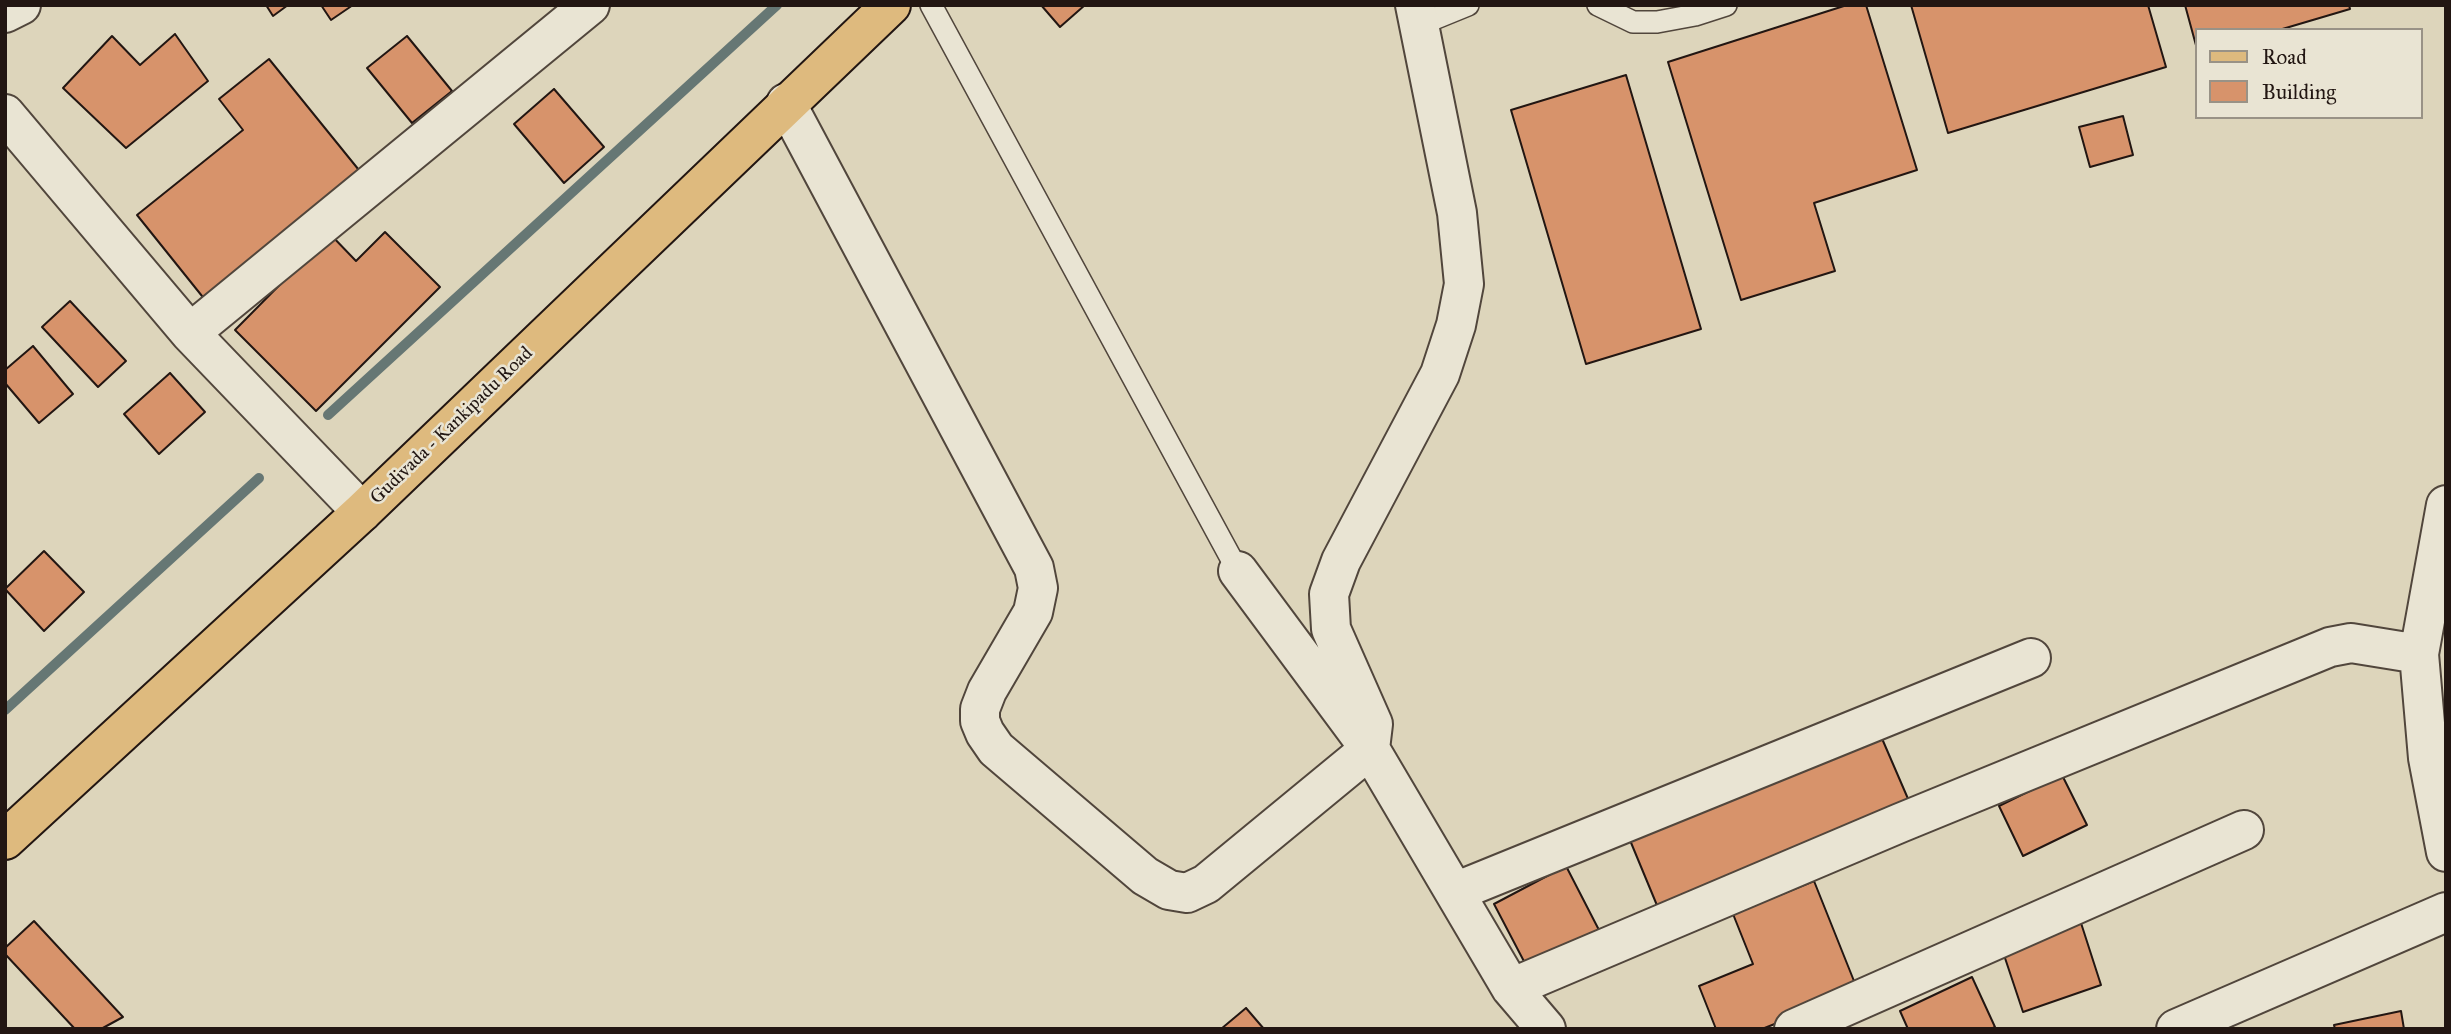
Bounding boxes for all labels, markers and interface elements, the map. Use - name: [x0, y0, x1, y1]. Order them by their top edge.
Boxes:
- legend: [2196, 28, 2423, 119]
- text: Road: [2262, 44, 2307, 70]
- text: Building: [2262, 79, 2336, 105]
- street label: Gudivada - Kankipadu Road: [366, 342, 538, 510]

